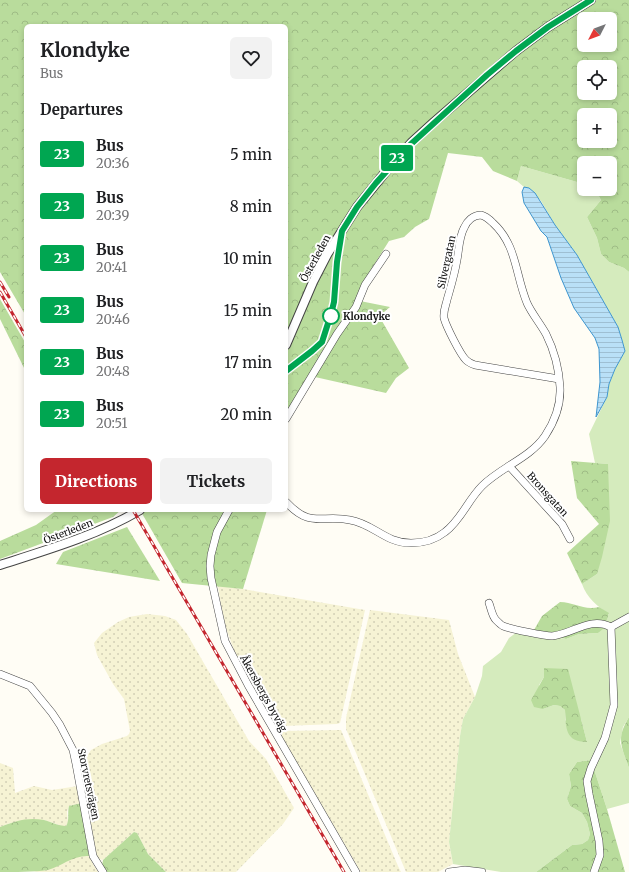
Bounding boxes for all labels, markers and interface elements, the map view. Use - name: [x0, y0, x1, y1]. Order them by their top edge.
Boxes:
- north arrow: [577, 12, 617, 52]
- map controls: [577, 12, 617, 196]
- button: heart: [230, 37, 272, 79]
- text: Klondyke: [40, 38, 130, 62]
- button: locate: [577, 60, 617, 100]
- text: Bus: [40, 65, 63, 82]
- text: Departures: [40, 100, 123, 119]
- button: +: [577, 108, 617, 148]
- text: Bus: [96, 136, 124, 155]
- text: 23: [54, 145, 70, 163]
- text: 5 min: [230, 145, 272, 164]
- line badge: 23: [379, 145, 415, 171]
- text: 23: [389, 149, 405, 167]
- text: 20:36: [96, 155, 129, 172]
- button: −: [577, 156, 617, 196]
- text: Bus: [96, 188, 124, 207]
- text: 23: [54, 197, 70, 215]
- text: 8 min: [230, 197, 272, 216]
- text: 20:39: [96, 207, 129, 224]
- street label: Österleden: [296, 232, 334, 284]
- street label: Silvergatan: [434, 234, 459, 290]
- text: Bus: [96, 240, 124, 259]
- text: 23: [54, 249, 70, 267]
- text: 10 min: [223, 249, 272, 268]
- text: 20:41: [96, 259, 127, 276]
- text: Bus: [96, 292, 124, 311]
- text: 23: [54, 301, 70, 319]
- text: 15 min: [224, 301, 272, 320]
- marker: Klondyke: [322, 307, 340, 325]
- place label: Klondyke: [343, 310, 391, 323]
- text: 20:46: [96, 311, 130, 328]
- text: Bus: [96, 344, 124, 363]
- text: 23: [54, 353, 70, 371]
- text: 17 min: [224, 353, 272, 372]
- text: 20:48: [96, 363, 130, 380]
- text: Bus: [96, 396, 124, 415]
- text: 23: [54, 405, 70, 423]
- text: 20 min: [220, 405, 272, 424]
- text: 20:51: [96, 415, 127, 432]
- button: Directions: [40, 458, 152, 504]
- button: Tickets: [160, 458, 272, 504]
- street label: Bronsgatan: [524, 469, 571, 520]
- street label: Österleden: [41, 515, 95, 547]
- street label: Åkersbergs byväg: [237, 651, 291, 734]
- street label: Storvretsvägen: [75, 747, 103, 821]

